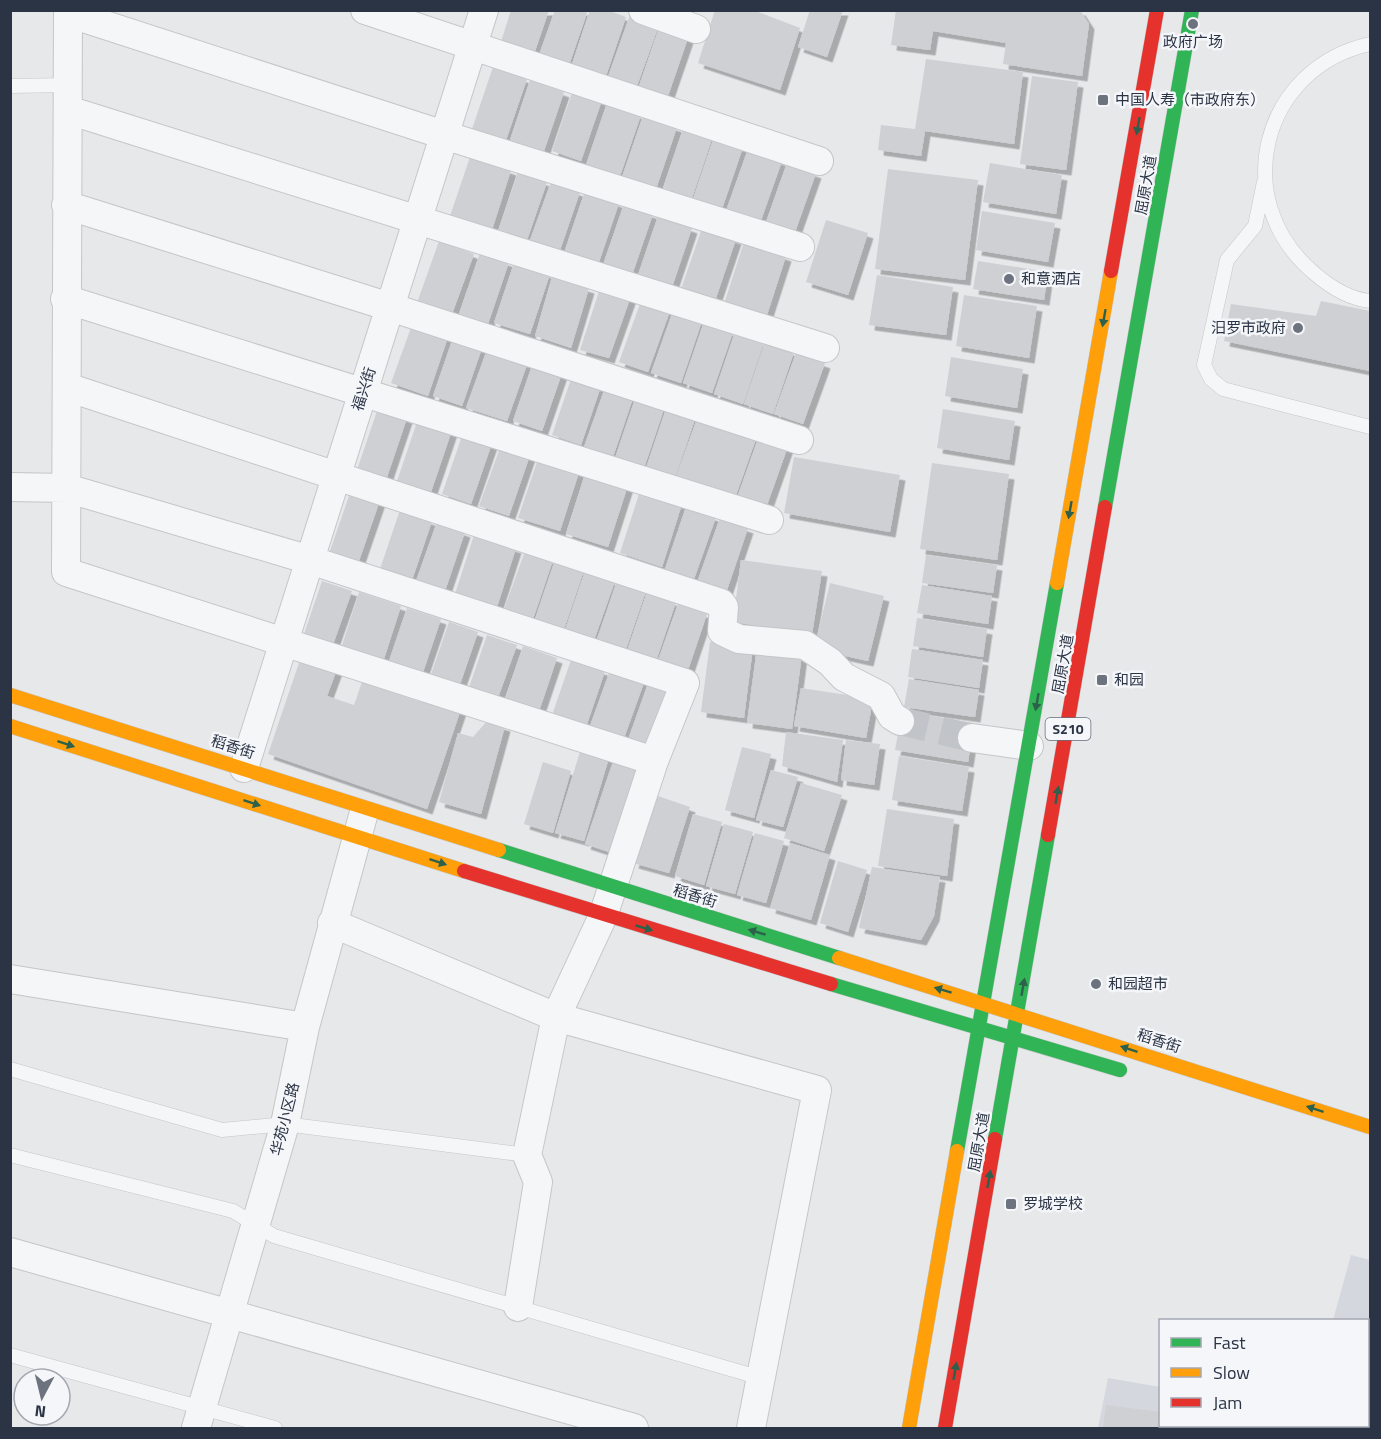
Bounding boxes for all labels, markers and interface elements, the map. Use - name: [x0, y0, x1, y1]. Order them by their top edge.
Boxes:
- marker: 政府广场: [1186, 17, 1200, 31]
- place label: 政府广场: [1163, 30, 1223, 53]
- place label: 中国人寿（市政府东）: [1115, 88, 1265, 111]
- marker: 中国人寿（市政府东）: [1096, 93, 1110, 107]
- one-way arrow: [1133, 117, 1142, 136]
- street label: 屈原大道: [1129, 153, 1162, 216]
- place label: 和意酒店: [1021, 267, 1081, 290]
- marker: 和意酒店: [1002, 272, 1016, 286]
- one-way arrow: [1099, 309, 1108, 328]
- place label: 汨罗市政府: [1211, 316, 1286, 339]
- marker: 汨罗市政府: [1291, 321, 1305, 335]
- street label: 福兴街: [346, 364, 381, 414]
- one-way arrow: [1066, 501, 1075, 520]
- street label: 屈原大道: [1046, 632, 1079, 695]
- place label: 和园: [1114, 668, 1144, 691]
- marker: 和园: [1095, 673, 1109, 687]
- one-way arrow: [1032, 693, 1041, 712]
- road number: S210: [1046, 718, 1090, 740]
- street label: 稻香街: [208, 729, 258, 764]
- one-way arrow: [57, 739, 75, 749]
- one-way arrow: [1053, 785, 1062, 804]
- one-way arrow: [243, 799, 261, 808]
- one-way arrow: [429, 858, 447, 868]
- street label: 稻香街: [670, 878, 720, 913]
- one-way arrow: [635, 924, 653, 933]
- one-way arrow: [748, 927, 766, 936]
- place label: 和园超市: [1108, 972, 1168, 995]
- one-way arrow: [1019, 977, 1028, 996]
- marker: 和园超市: [1089, 977, 1103, 991]
- one-way arrow: [934, 985, 952, 994]
- street label: 稻香街: [1134, 1023, 1184, 1058]
- one-way arrow: [1120, 1044, 1138, 1053]
- street label: 华苑小区路: [264, 1080, 305, 1158]
- one-way arrow: [1306, 1104, 1324, 1113]
- street label: 屈原大道: [962, 1110, 995, 1173]
- one-way arrow: [985, 1169, 994, 1188]
- place label: 罗城学校: [1023, 1192, 1083, 1215]
- marker: 罗城学校: [1004, 1197, 1018, 1211]
- legend: [1159, 1319, 1369, 1427]
- text: Fast: [1213, 1329, 1246, 1356]
- text: Slow: [1213, 1359, 1250, 1386]
- one-way arrow: [951, 1361, 960, 1380]
- north arrow: [12, 1367, 72, 1427]
- text: Jam: [1213, 1389, 1242, 1416]
- text: N: [33, 1399, 47, 1424]

